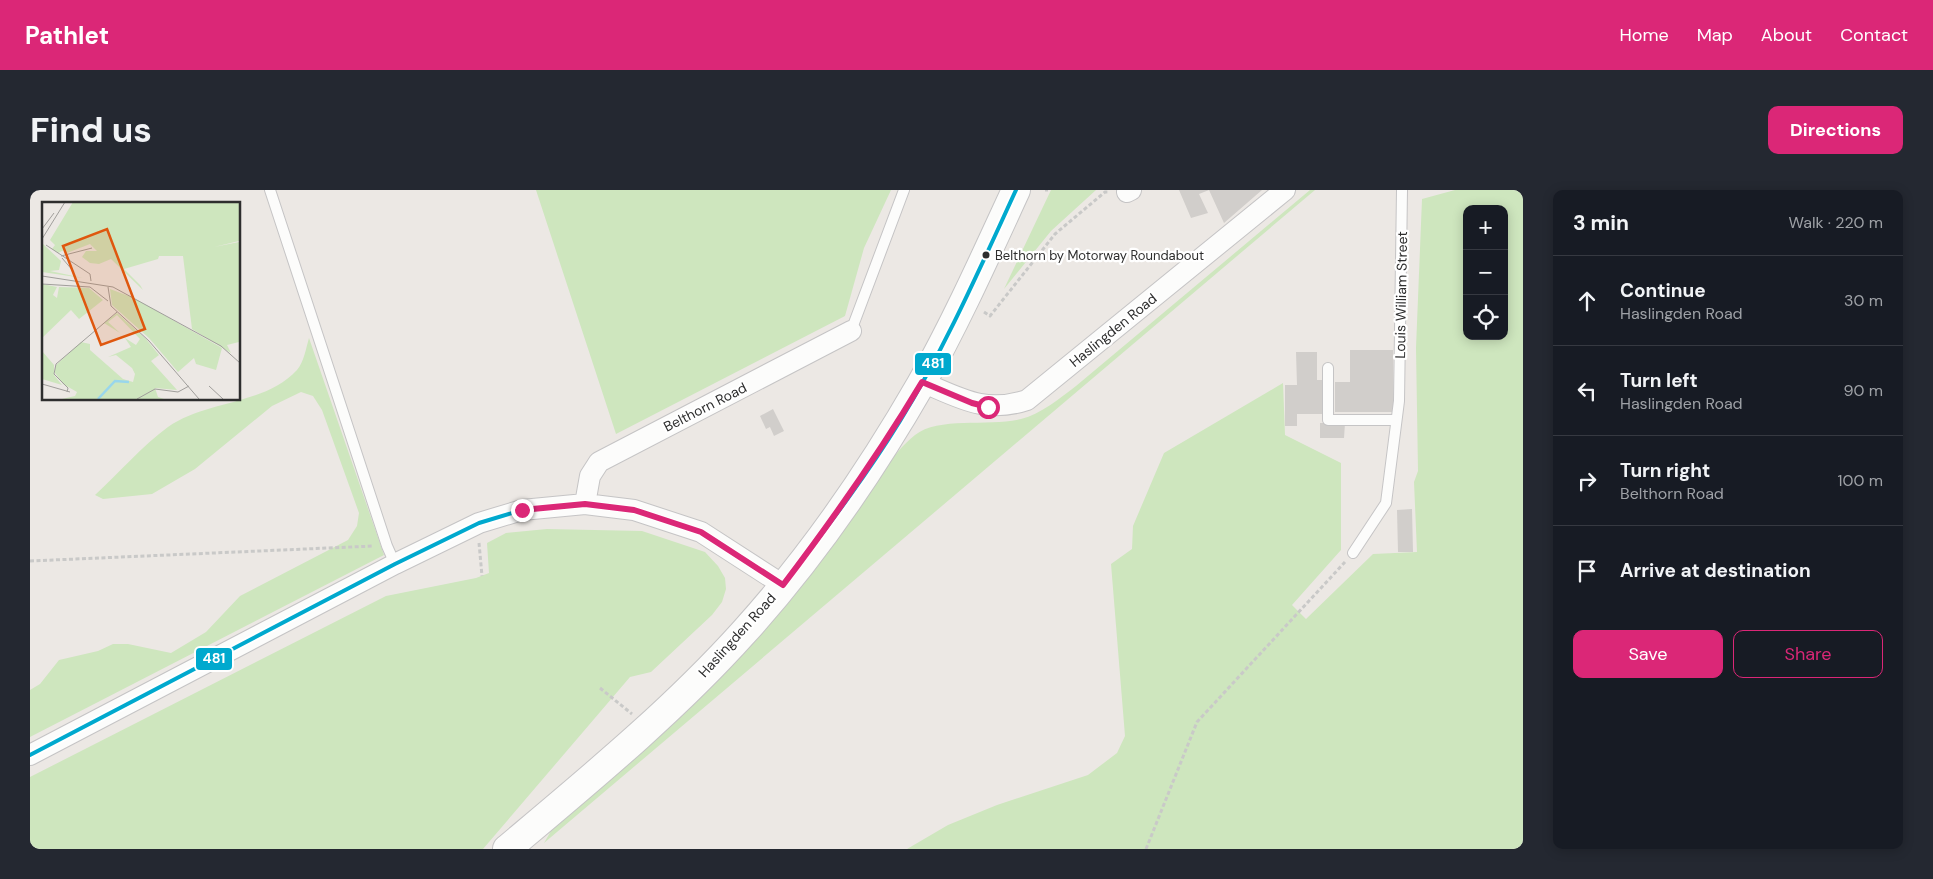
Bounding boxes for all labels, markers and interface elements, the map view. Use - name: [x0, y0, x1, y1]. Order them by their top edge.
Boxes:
- text: Pathlet: [25, 20, 109, 51]
- text: Home: [1619, 23, 1669, 47]
- text: Map: [1697, 23, 1733, 47]
- text: About: [1761, 23, 1812, 47]
- text: Contact: [1840, 23, 1908, 47]
- button: Directions: [1768, 106, 1903, 154]
- text: Find us: [30, 107, 152, 153]
- inset map: [42, 202, 240, 400]
- map controls: [1463, 205, 1508, 340]
- button: +: [1463, 205, 1508, 250]
- text: 3 min: [1573, 209, 1629, 237]
- text: Walk · 220 m: [1789, 212, 1883, 233]
- street label: Louis William Street: [1391, 231, 1411, 359]
- place label: Belthorn by Motorway Roundabout: [995, 247, 1204, 264]
- marker: Belthorn by Motorway Roundabout: [981, 250, 991, 260]
- button: −: [1463, 250, 1508, 295]
- text: Continue: [1620, 278, 1706, 303]
- icon: ahead: [1573, 287, 1601, 315]
- street label: Haslingden Road: [1066, 289, 1160, 371]
- text: 30 m: [1844, 290, 1883, 311]
- button: locate: [1463, 295, 1508, 340]
- text: Haslingden Road: [1620, 303, 1743, 324]
- line badge: 481: [914, 352, 952, 376]
- text: 481: [922, 354, 944, 372]
- text: Turn left: [1620, 368, 1698, 393]
- icon: left: [1573, 377, 1601, 405]
- street label: Belthorn Road: [660, 378, 750, 436]
- text: 90 m: [1843, 380, 1883, 401]
- text: Haslingden Road: [1620, 393, 1743, 414]
- route start: [977, 396, 1000, 419]
- text: Turn right: [1620, 458, 1710, 483]
- icon: right: [1573, 467, 1601, 495]
- text: 100 m: [1838, 470, 1883, 491]
- text: Belthorn Road: [1620, 483, 1724, 504]
- route end: [511, 499, 534, 522]
- icon: arrive: [1573, 557, 1601, 585]
- text: Arrive at destination: [1620, 558, 1811, 583]
- street label: Haslingden Road: [694, 589, 780, 681]
- button: Save: [1573, 630, 1723, 678]
- button: Share: [1733, 630, 1883, 678]
- line badge: 481: [195, 647, 233, 671]
- text: 481: [203, 649, 225, 667]

